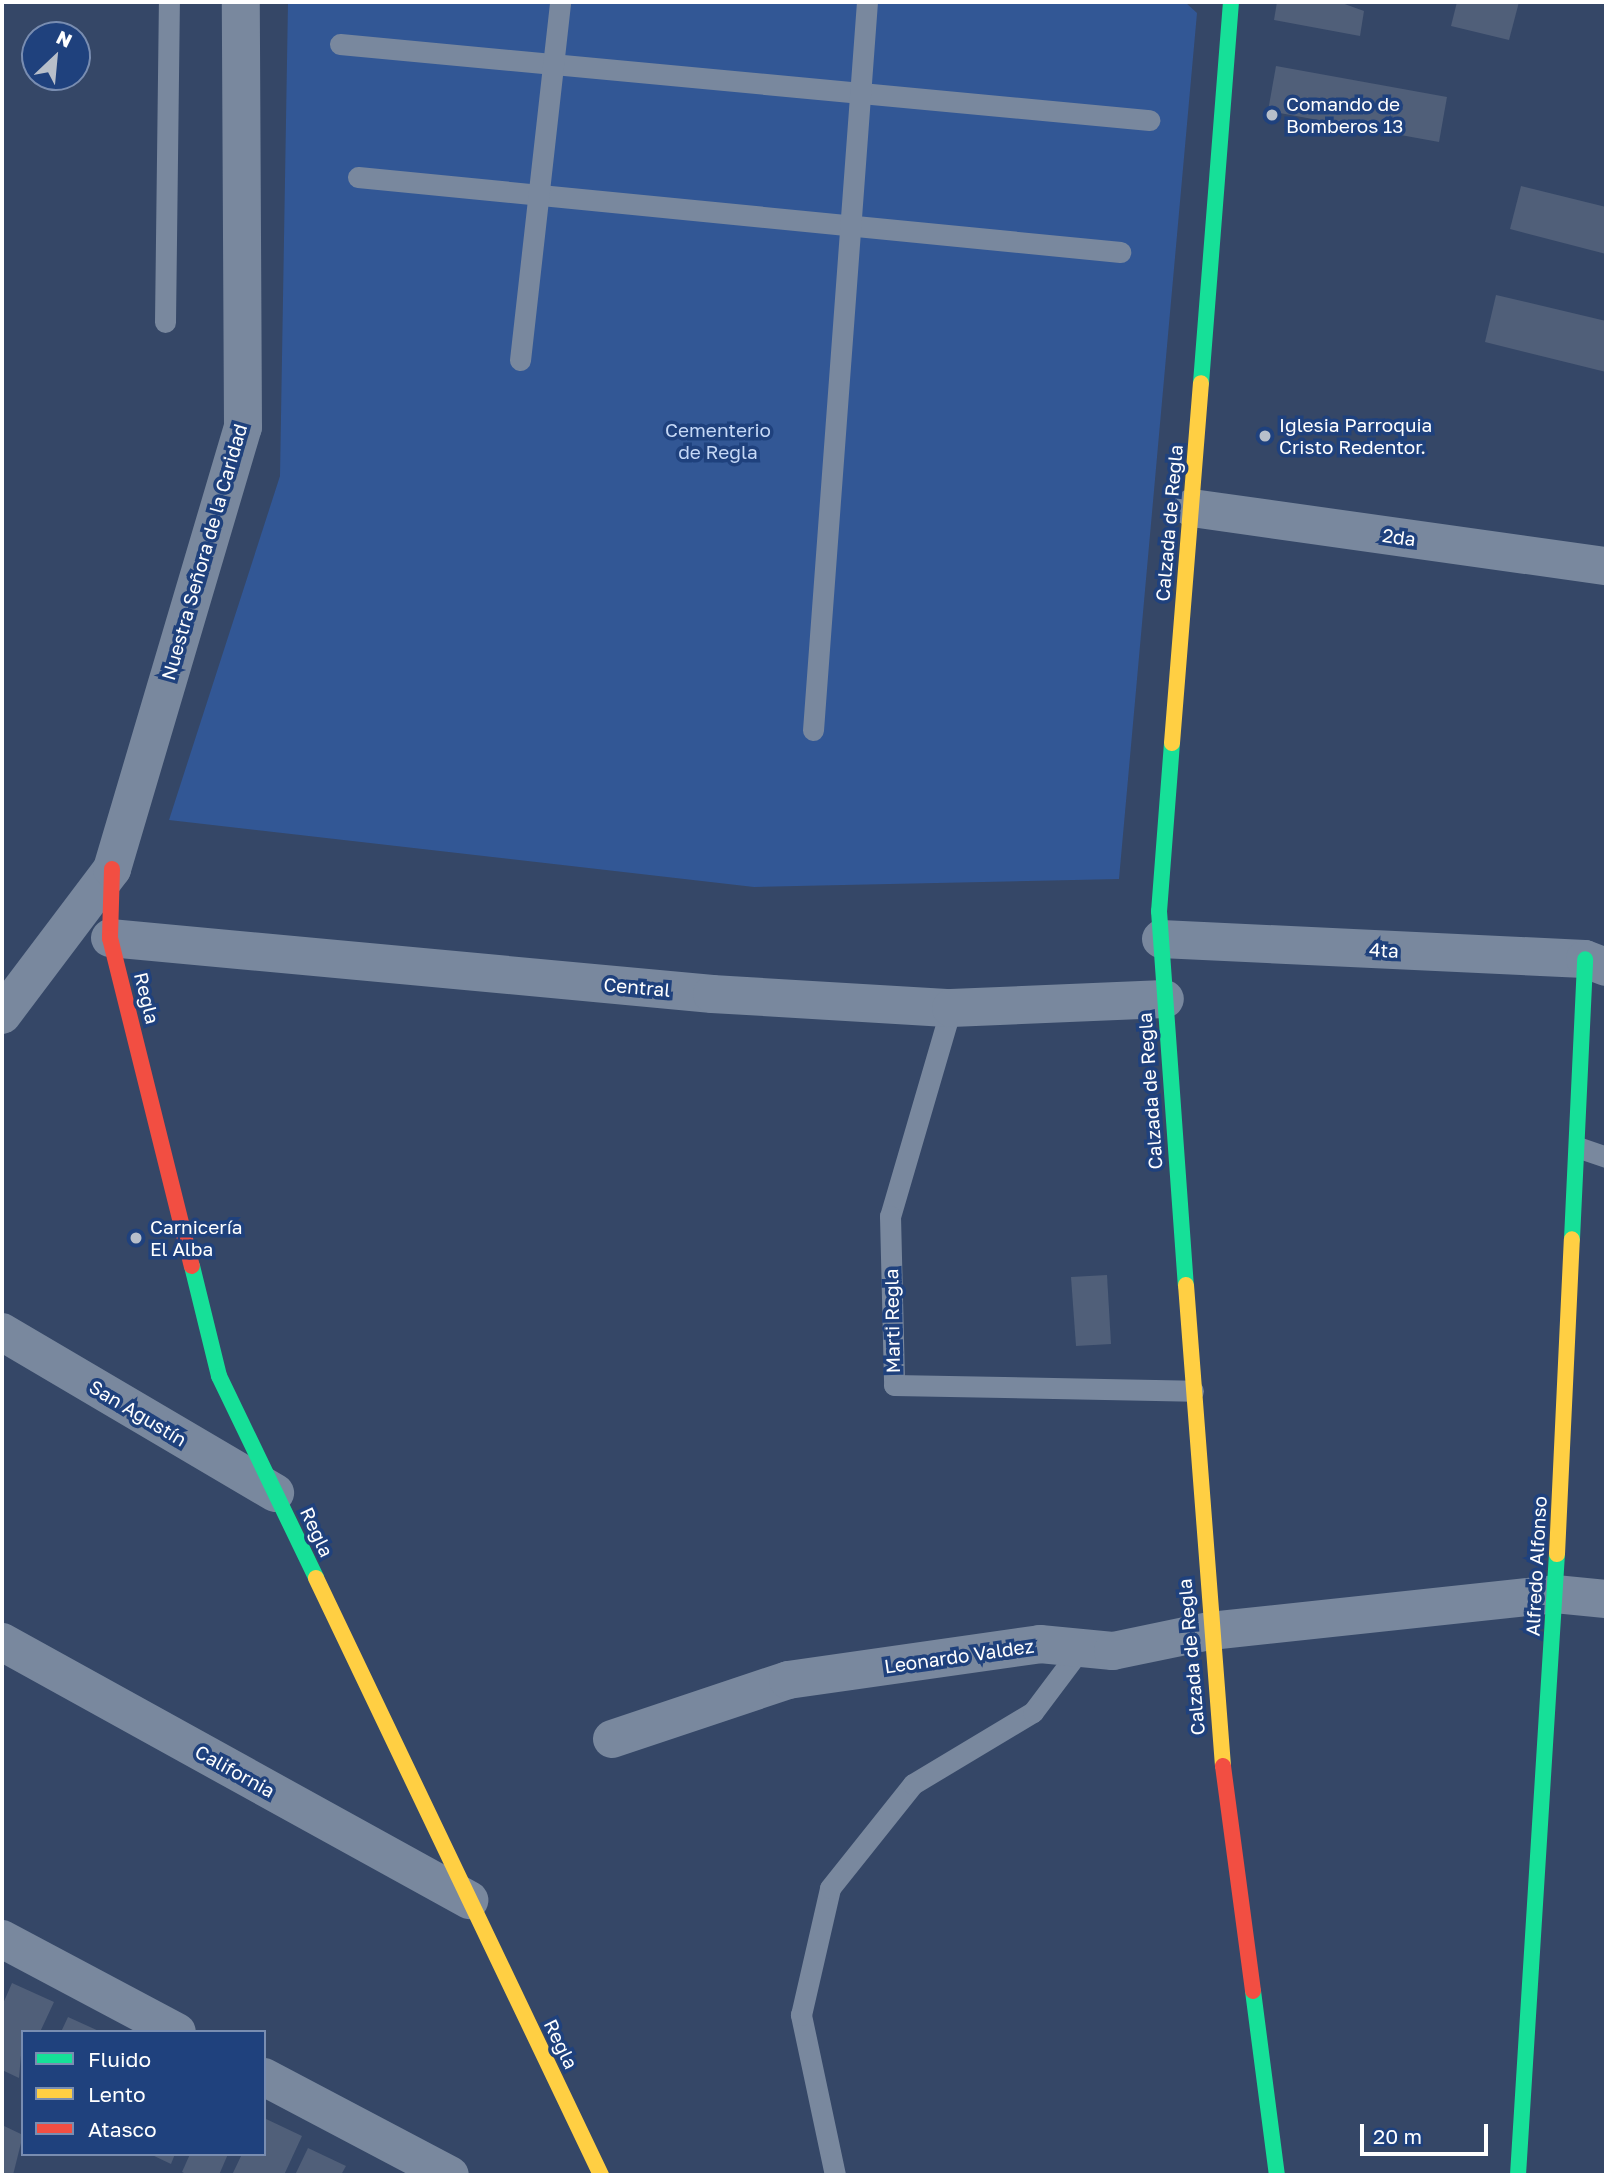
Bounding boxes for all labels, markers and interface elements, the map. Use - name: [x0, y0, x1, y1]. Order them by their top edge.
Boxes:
- north arrow: [21, 21, 91, 91]
- text: N: [53, 25, 76, 52]
- place label: Comando de Bomberos 13: [1286, 93, 1403, 137]
- marker: Comando de Bomberos 13: [1264, 107, 1280, 123]
- place label: Iglesia Parroquia Cristo Redentor.: [1279, 414, 1432, 458]
- park label: Cementerio de Regla: [665, 419, 771, 463]
- street label: Nuestra Señora de la Caridad: [156, 421, 252, 683]
- marker: Iglesia Parroquia Cristo Redentor.: [1257, 428, 1273, 444]
- street label: Calzada de Regla: [1151, 444, 1187, 602]
- street label: 2da: [1381, 523, 1417, 551]
- street label: 4ta: [1368, 938, 1400, 962]
- street label: Regla: [130, 970, 164, 1026]
- street label: Central: [603, 973, 671, 1001]
- street label: Calzada de Regla: [1133, 1012, 1167, 1170]
- place label: Carnicería El Alba: [150, 1216, 242, 1260]
- marker: Carnicería El Alba: [128, 1230, 144, 1246]
- street label: Marti Regla: [880, 1269, 904, 1373]
- street label: San Agustín: [85, 1375, 191, 1451]
- street label: Alfredo Alfonso: [1521, 1495, 1551, 1637]
- street label: Regla: [296, 1504, 338, 1560]
- street label: Calzada de Regla: [1173, 1578, 1209, 1736]
- street label: Leonardo Valdez: [883, 1634, 1035, 1678]
- street label: California: [191, 1740, 279, 1802]
- street label: Regla: [539, 2016, 583, 2072]
- legend: [21, 2030, 266, 2156]
- text: Fluido: [88, 2046, 151, 2072]
- text: Lento: [88, 2081, 146, 2107]
- scale bar: [1363, 2110, 1491, 2154]
- text: Atasco: [88, 2116, 157, 2142]
- text: 20 m: [1373, 2123, 1422, 2149]

